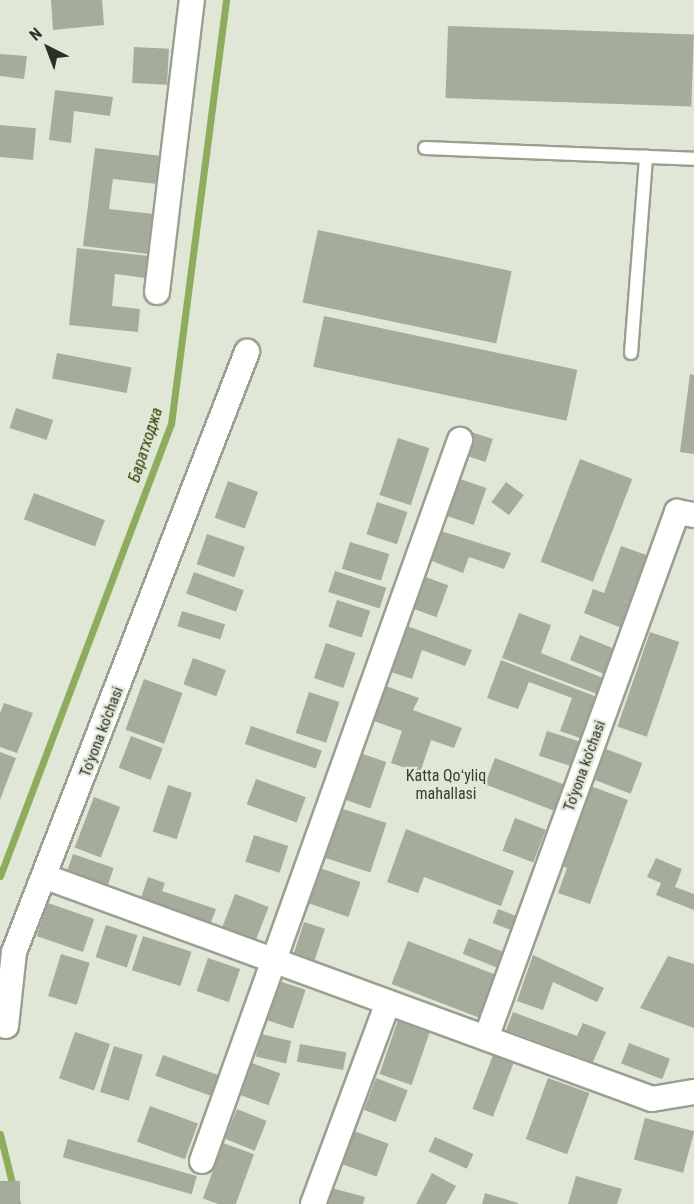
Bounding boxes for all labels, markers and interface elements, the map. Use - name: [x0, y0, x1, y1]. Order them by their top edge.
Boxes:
- north arrow: [18, 18, 78, 78]
- text: N: [26, 24, 46, 45]
- water label: Баратходжа: [125, 405, 167, 485]
- street label: To'yona ko'chasi: [77, 684, 127, 780]
- street label: To'yona ko'chasi: [560, 718, 610, 814]
- district label: Katta Qoʻyliq mahallasi: [406, 766, 486, 804]

